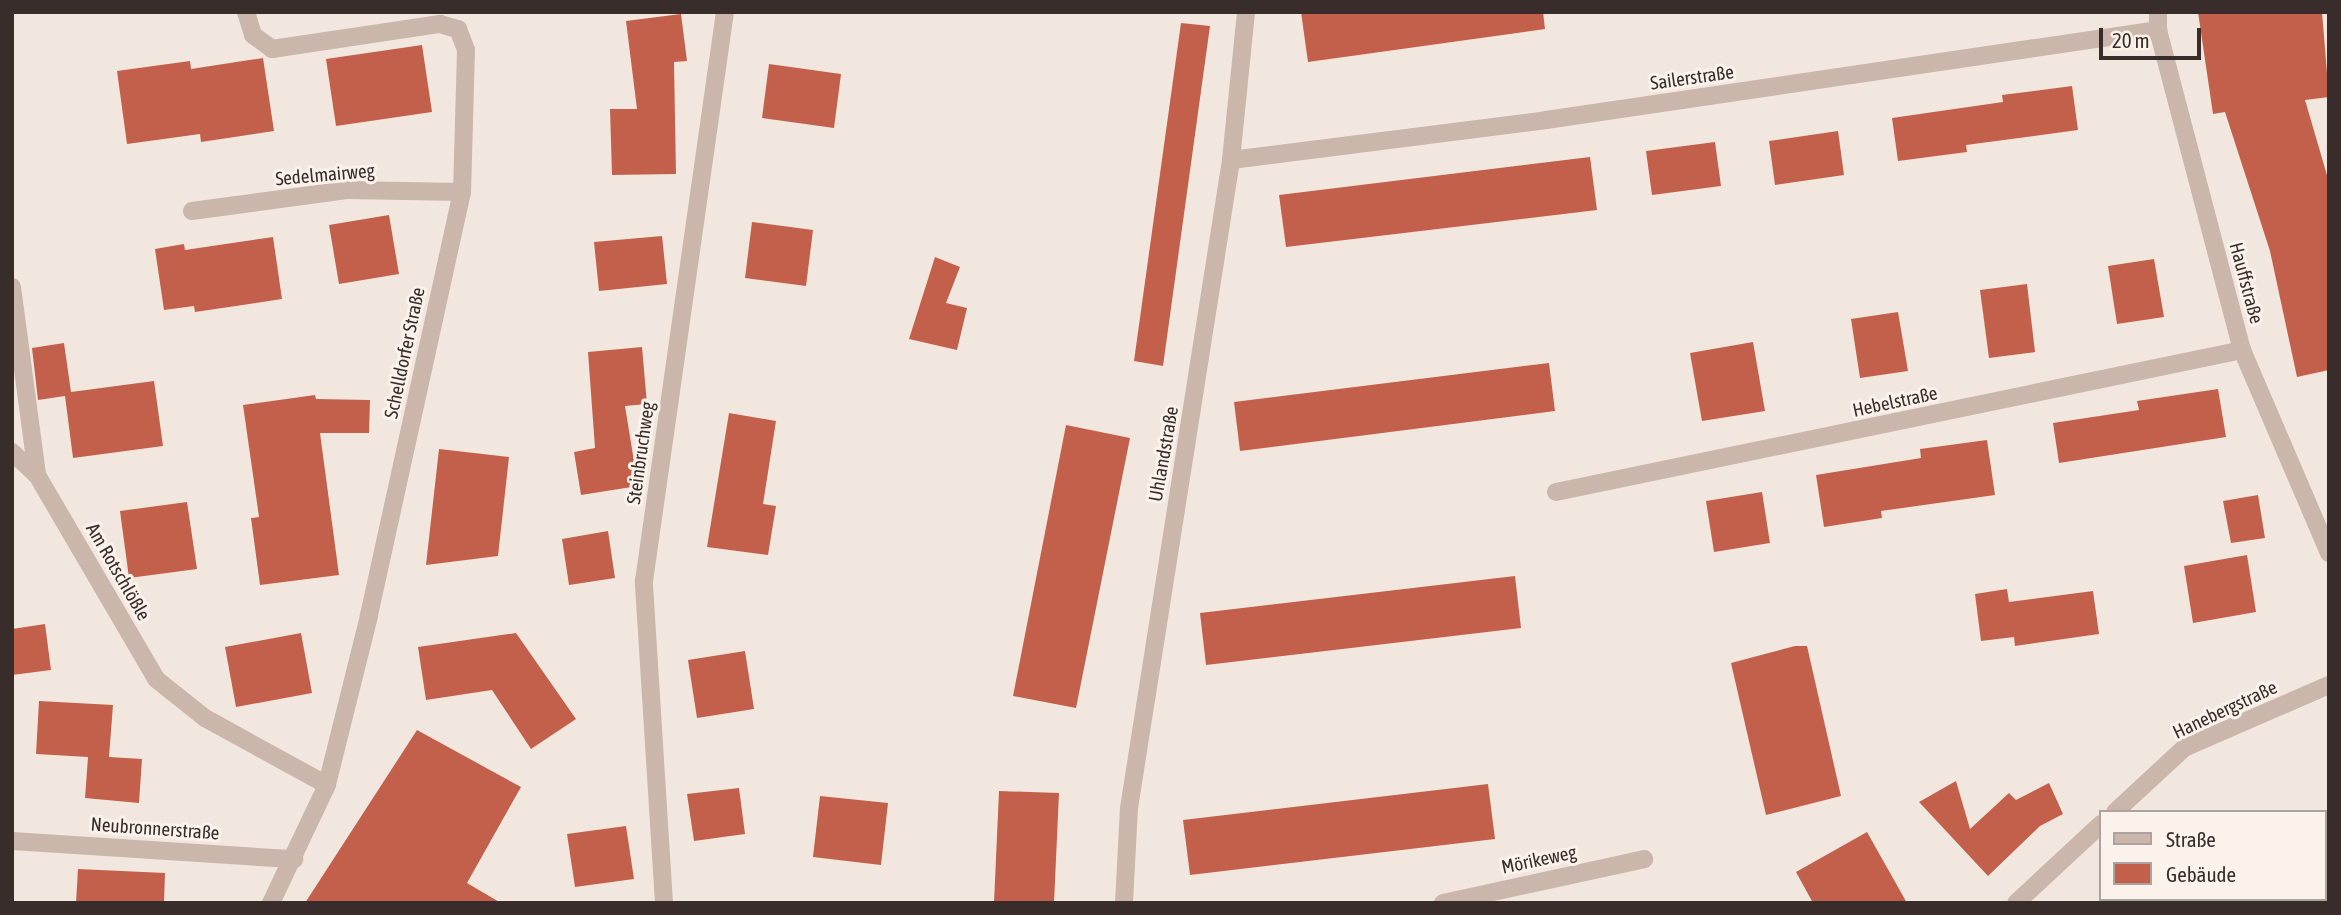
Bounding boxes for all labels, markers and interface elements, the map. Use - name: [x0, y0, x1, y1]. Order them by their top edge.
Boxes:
- scale bar: [2103, 14, 2204, 58]
- text: 20 m: [2112, 28, 2150, 52]
- street label: Sailerstraße: [1649, 61, 1735, 95]
- street label: Sedelmairweg: [274, 159, 376, 191]
- street label: Hauffstraße: [2224, 240, 2268, 326]
- street label: Schelldorfer Straße: [380, 285, 430, 421]
- street label: Hebelstraße: [1851, 382, 1939, 422]
- street label: Steinbruchweg: [623, 400, 659, 506]
- street label: Uhlandstraße: [1144, 405, 1184, 503]
- street label: Am Rotschlößle: [81, 519, 155, 625]
- street label: Hanebergstraße: [2169, 676, 2281, 744]
- legend: [2100, 810, 2327, 901]
- street label: Neubronnerstraße: [90, 813, 220, 845]
- text: Straße: [2166, 827, 2216, 851]
- street label: Mörikeweg: [1499, 841, 1579, 879]
- text: Gebäude: [2166, 862, 2236, 886]

